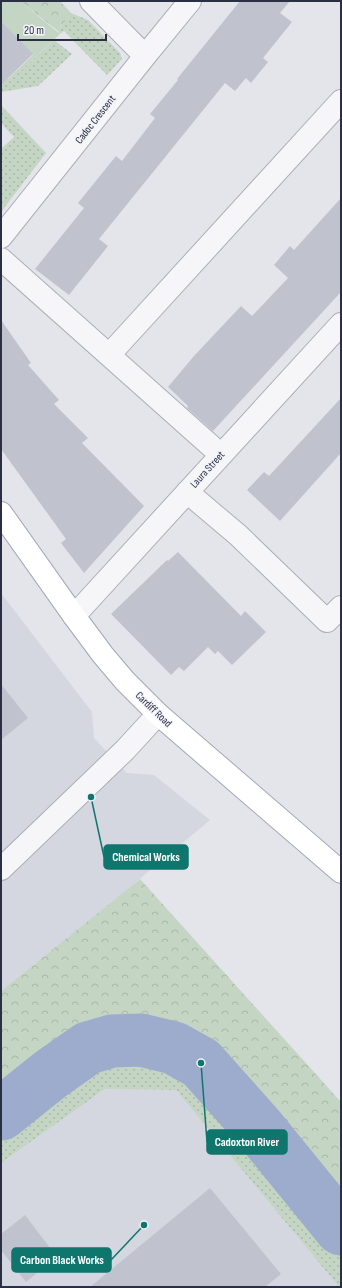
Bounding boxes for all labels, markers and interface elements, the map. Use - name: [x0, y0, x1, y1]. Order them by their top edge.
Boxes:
- scale bar: [18, 16, 106, 42]
- text: 20 m: [24, 23, 44, 38]
- street label: Cadoc Crescent: [72, 92, 119, 146]
- street label: Laura Street: [187, 448, 228, 490]
- street label: Cardiff Road: [133, 689, 175, 730]
- callout: Chemical Works: [104, 845, 188, 869]
- text: Chemical Works: [112, 850, 180, 865]
- callout: Cadoxton River: [207, 1130, 287, 1154]
- text: Cadoxton River: [215, 1135, 280, 1150]
- callout: Carbon Black Works: [12, 1248, 111, 1272]
- text: Carbon Black Works: [20, 1253, 104, 1268]

